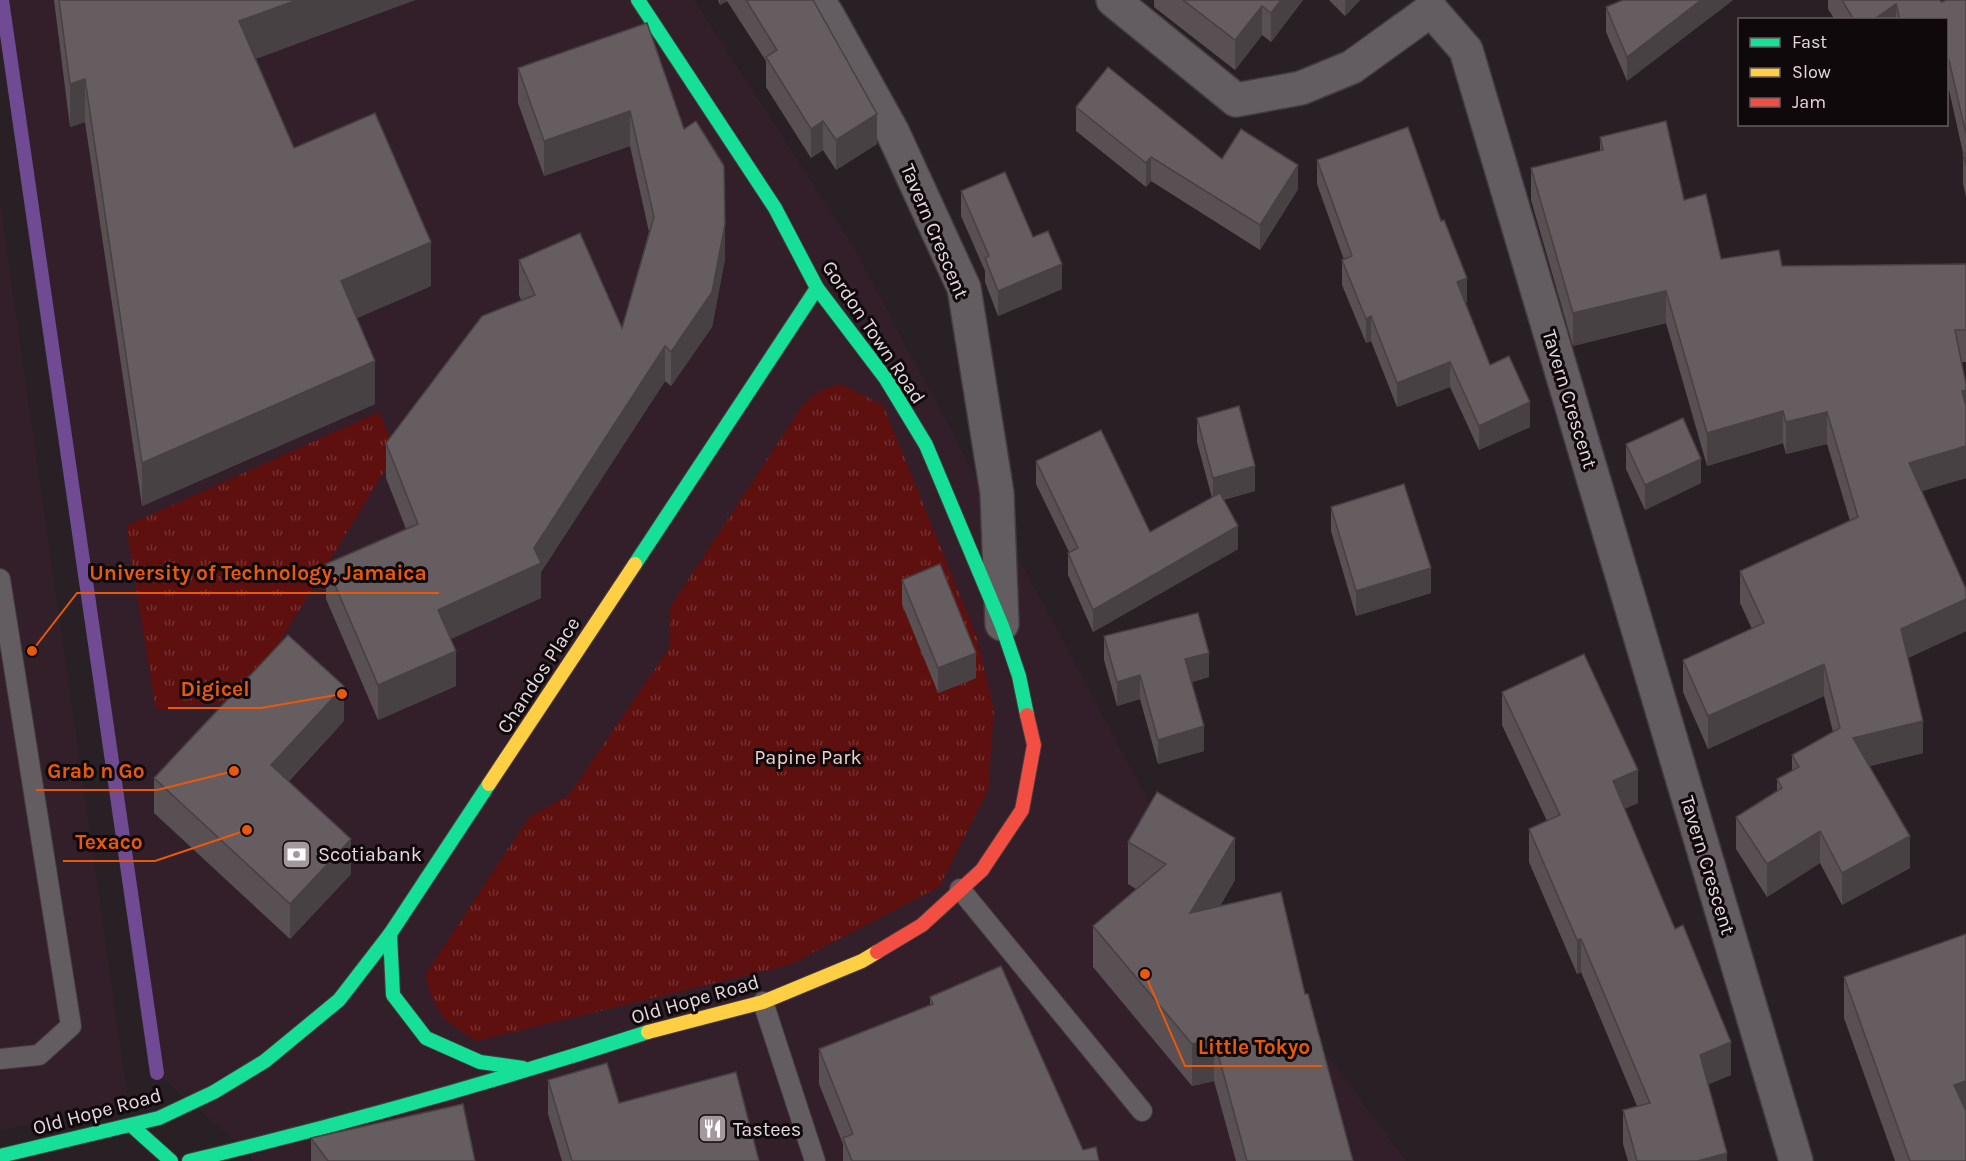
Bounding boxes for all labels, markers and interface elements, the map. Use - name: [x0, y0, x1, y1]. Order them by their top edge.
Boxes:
- legend: [1738, 18, 1948, 126]
- text: Fast: [1792, 31, 1827, 53]
- text: Slow: [1792, 61, 1831, 83]
- text: Jam: [1792, 91, 1826, 113]
- street label: Tavern Crescent: [896, 160, 973, 302]
- street label: Gordon Town Road: [817, 256, 930, 408]
- street label: Tavern Crescent: [1537, 327, 1602, 472]
- callout: University of Technology, Jamaica: [77, 554, 439, 593]
- text: University of Technology, Jamaica: [89, 561, 427, 585]
- street label: Chandos Place: [492, 613, 584, 738]
- callout: Digicel: [168, 669, 261, 708]
- text: Digicel: [180, 677, 250, 701]
- park label: Papine Park: [754, 746, 862, 769]
- callout: Grab n Go: [36, 751, 157, 790]
- text: Grab n Go: [47, 759, 145, 783]
- street label: Tavern Crescent: [1675, 793, 1740, 938]
- callout: Texaco: [63, 822, 155, 861]
- text: Texaco: [75, 830, 143, 854]
- bank icon: Scotiabank: [281, 838, 313, 870]
- place label: Scotiabank: [318, 843, 422, 866]
- street label: Old Hope Road: [628, 970, 762, 1029]
- callout: Little Tokyo: [1185, 1027, 1322, 1066]
- text: Little Tokyo: [1198, 1035, 1310, 1059]
- street label: Old Hope Road: [30, 1083, 164, 1140]
- restaurant icon: Tastees: [696, 1113, 728, 1145]
- place label: Tastees: [733, 1118, 801, 1141]

